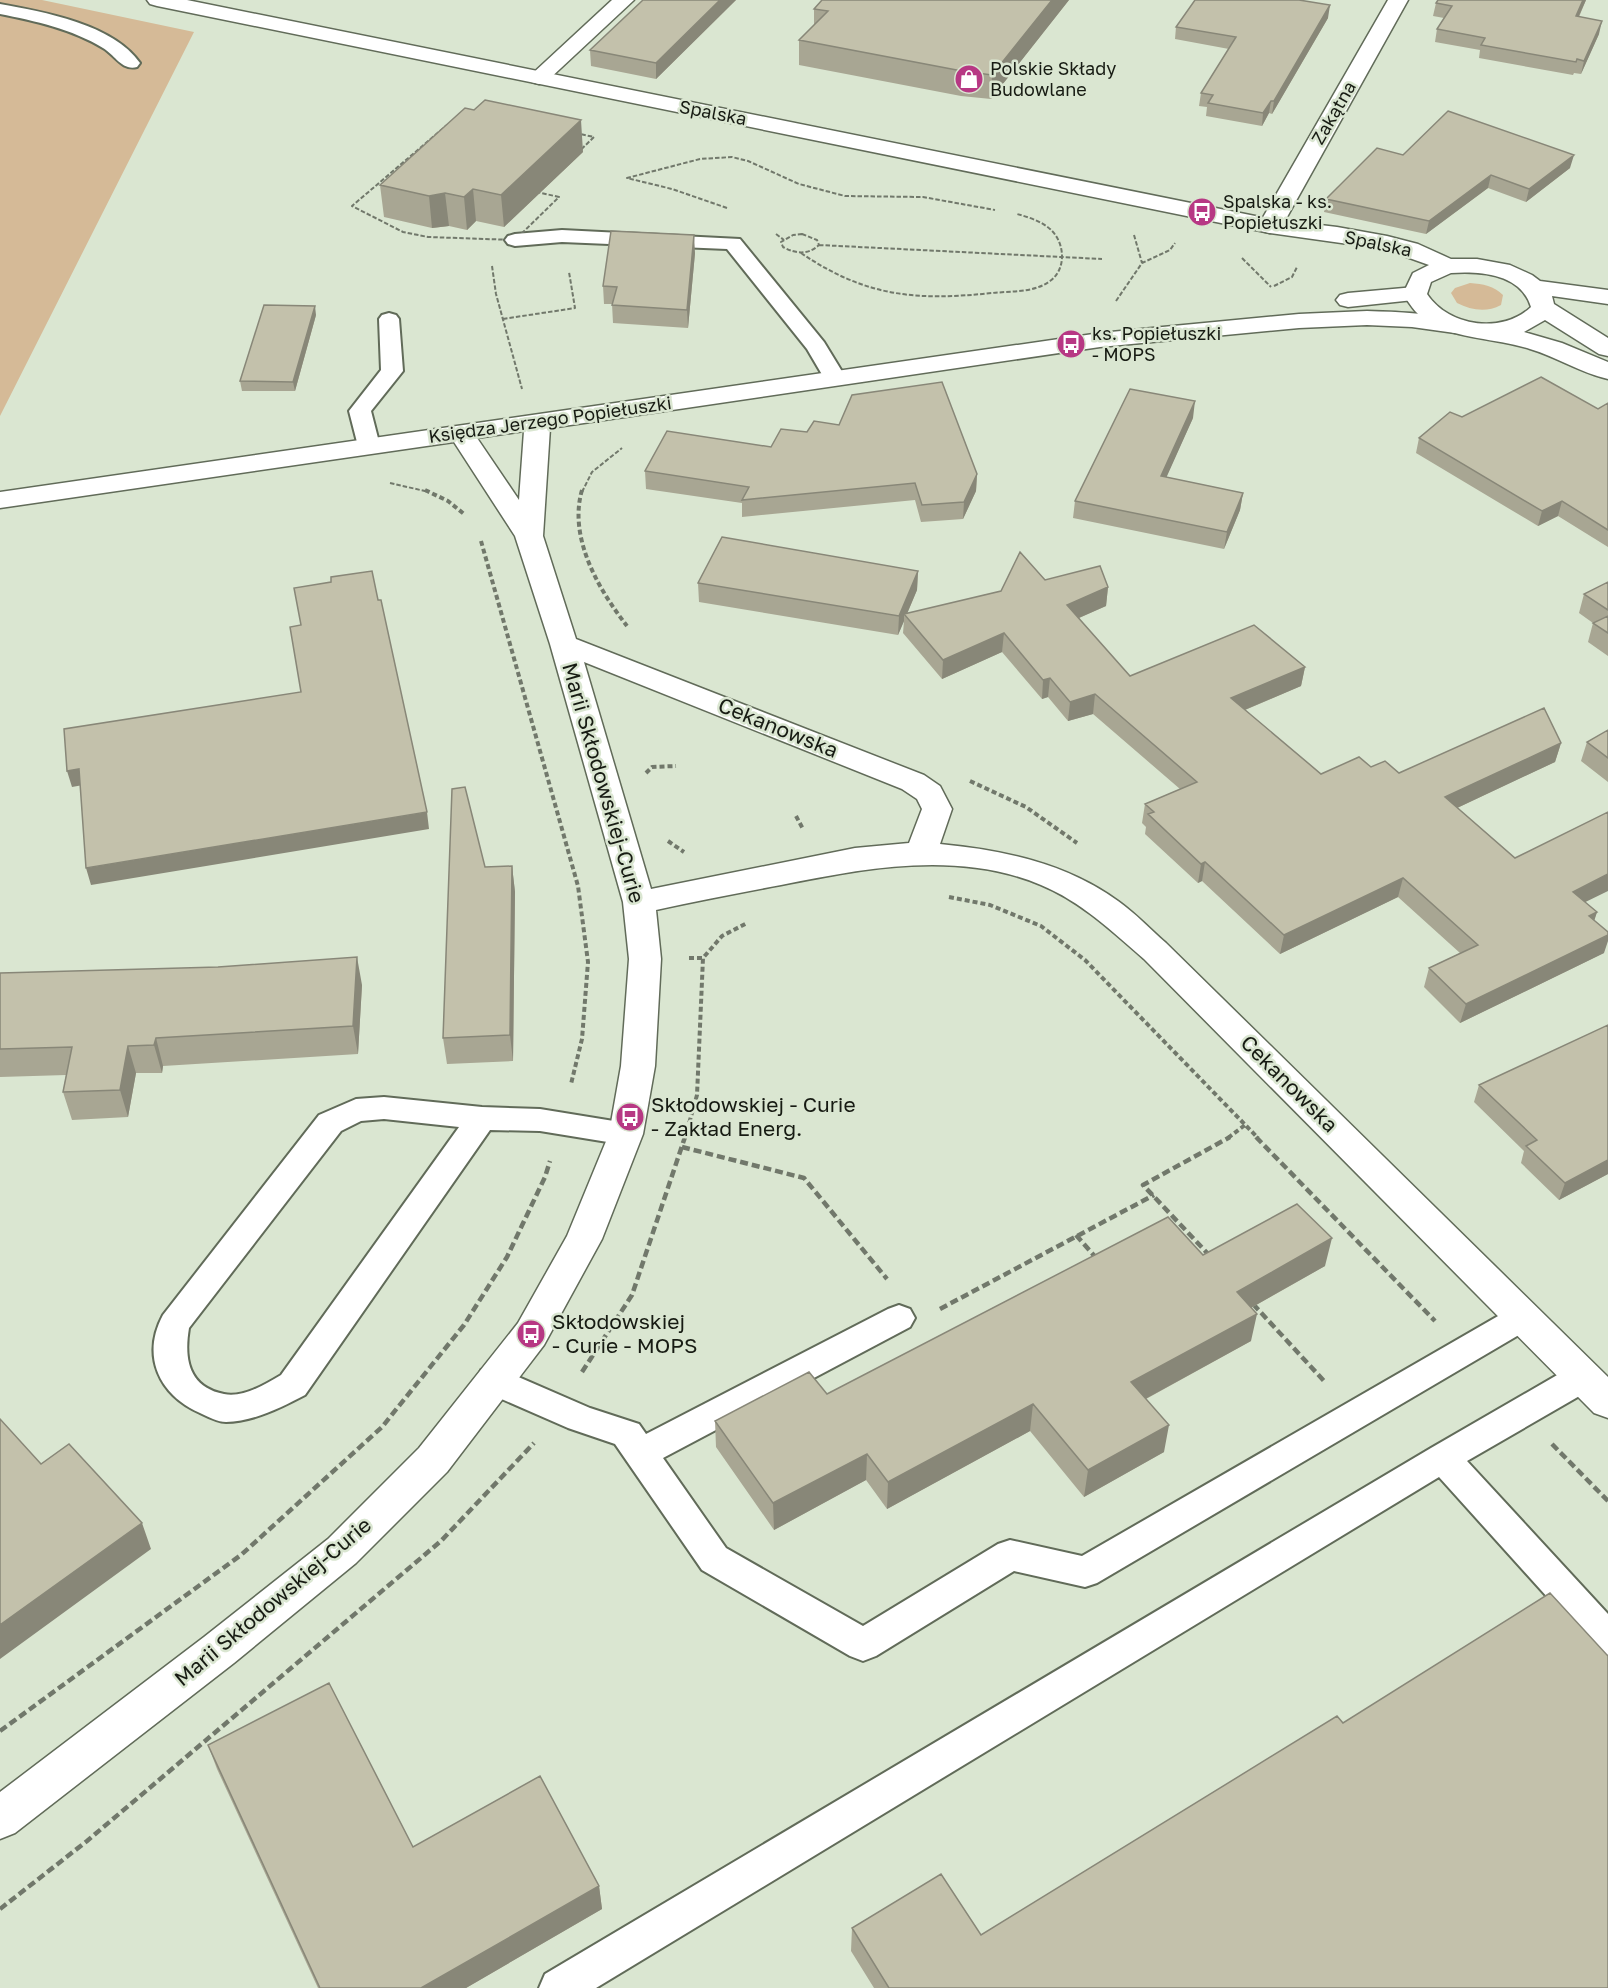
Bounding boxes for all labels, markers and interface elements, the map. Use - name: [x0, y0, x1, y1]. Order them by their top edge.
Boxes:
- place label: Polskie Składy Budowlane: [990, 57, 1116, 100]
- shop icon: Polskie Składy Budowlane: [953, 63, 985, 95]
- street label: Zakątna: [1306, 77, 1360, 148]
- street label: Spalska: [678, 95, 749, 129]
- place label: Spalska - ks. Popiełuszki: [1223, 190, 1332, 233]
- bus stop icon: Spalska - ks. Popiełuszki: [1186, 196, 1218, 228]
- street label: Spalska: [1343, 225, 1414, 261]
- place label: ks. Popiełuszki - MOPS: [1092, 322, 1221, 365]
- bus stop icon: ks. Popiełuszki - MOPS: [1055, 328, 1087, 360]
- street label: Księdza Jerzego Popiełuszki: [427, 391, 673, 447]
- street label: Marii Skłodowskiej-Curie: [557, 660, 651, 906]
- street label: Cekanowska: [715, 691, 842, 763]
- street label: Cekanowska: [1236, 1029, 1344, 1137]
- place label: Skłodowskiej - Curie - Zakład Energ.: [651, 1091, 856, 1141]
- bus stop icon: Skłodowskiej - Curie - Zakład Energ.: [614, 1101, 646, 1133]
- place label: Skłodowskiej - Curie - MOPS: [552, 1308, 698, 1358]
- bus stop icon: Skłodowskiej - Curie - MOPS: [515, 1318, 547, 1350]
- street label: Marii Skłodowskiej-Curie: [169, 1511, 376, 1691]

